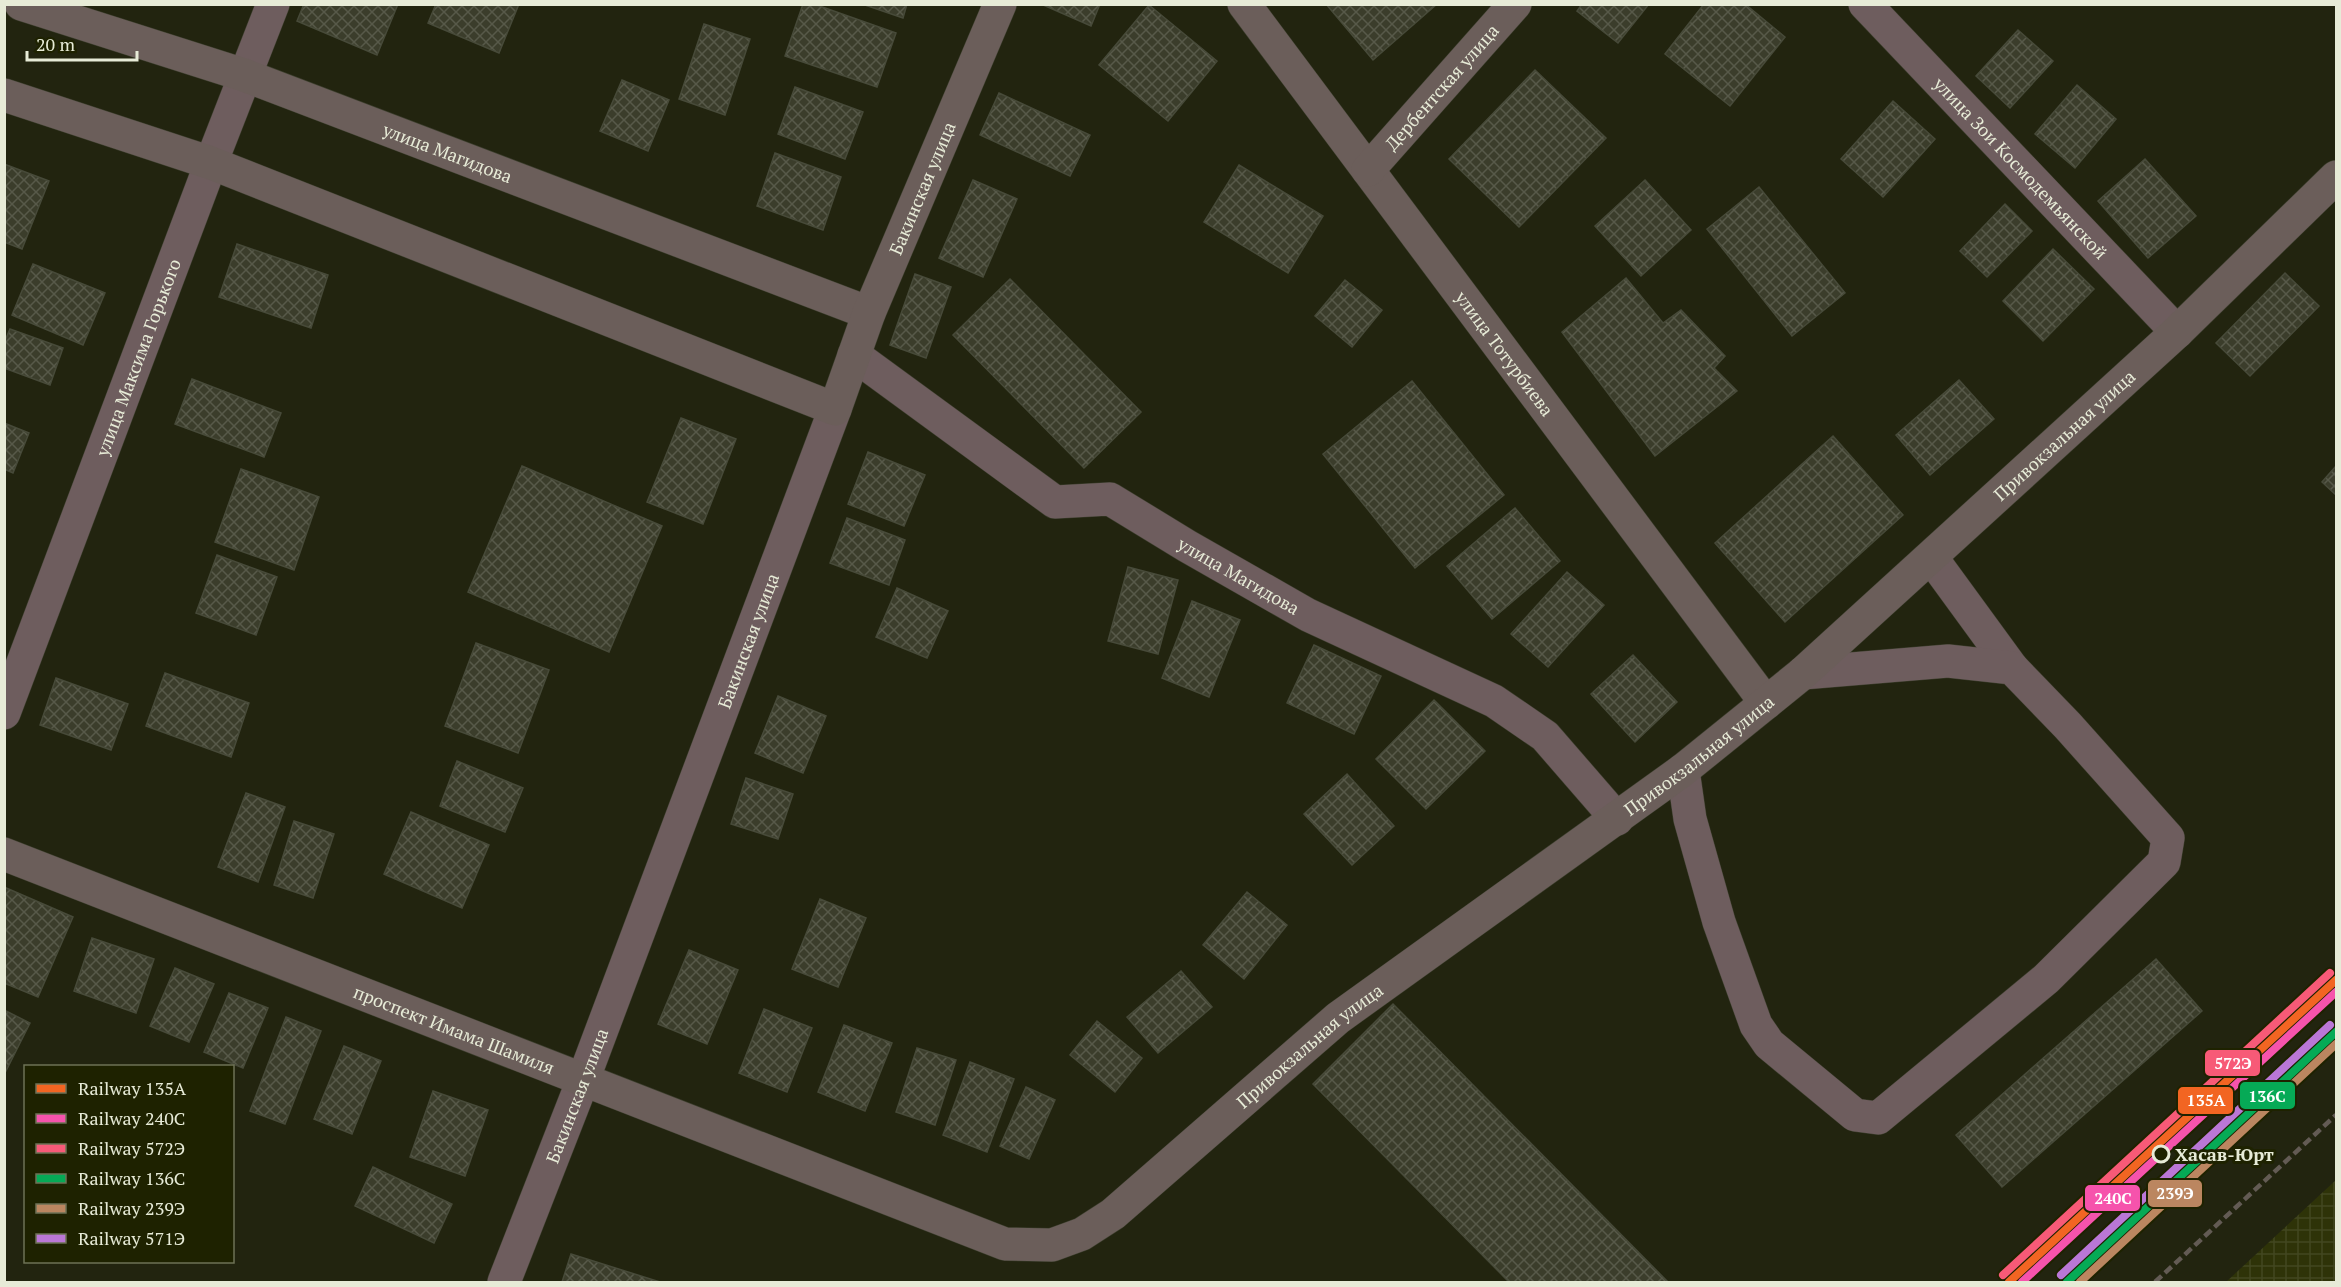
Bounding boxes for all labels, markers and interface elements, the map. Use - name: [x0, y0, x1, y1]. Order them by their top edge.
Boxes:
- street label: Дербентская улица: [1379, 19, 1504, 155]
- scale bar: [27, 24, 136, 62]
- text: 20 m: [36, 32, 76, 56]
- street label: улица Зои Космодемьянской: [1928, 71, 2113, 264]
- street label: улица Магидова: [379, 117, 516, 188]
- street label: Бакинская улица: [883, 118, 961, 259]
- street label: улица Максима Горького: [89, 255, 186, 460]
- street label: улица Тотурбиева: [1450, 285, 1559, 421]
- street label: Привокзальная улица: [1988, 364, 2140, 506]
- street label: улица Магидова: [1173, 531, 1304, 620]
- street label: Бакинская улица: [712, 570, 784, 712]
- street label: Привокзальная улица: [1619, 689, 1779, 821]
- street label: Привокзальная улица: [1231, 978, 1387, 1113]
- street label: проспект Имама Шамиля: [350, 979, 558, 1079]
- street label: Бакинская улица: [540, 1025, 613, 1166]
- line badge: 572Э: [2204, 1049, 2261, 1077]
- text: 572Э: [2214, 1052, 2252, 1074]
- legend: [24, 1065, 234, 1263]
- text: Railway 135А: [78, 1076, 187, 1100]
- line badge: 136С: [2239, 1081, 2296, 1110]
- text: 136С: [2248, 1085, 2286, 1107]
- line badge: 135А: [2177, 1086, 2234, 1115]
- text: 135А: [2187, 1089, 2226, 1111]
- text: Railway 240С: [78, 1106, 185, 1130]
- text: Railway 572Э: [78, 1136, 185, 1160]
- place label: Хасав-Юрт: [2175, 1142, 2274, 1166]
- marker: Хасав-Юрт: [2152, 1145, 2170, 1163]
- text: Railway 136С: [78, 1166, 185, 1190]
- line badge: 239Э: [2147, 1179, 2203, 1208]
- text: 239Э: [2156, 1182, 2194, 1204]
- line badge: 240С: [2084, 1184, 2141, 1212]
- text: 240С: [2094, 1187, 2132, 1209]
- text: Railway 239Э: [78, 1196, 185, 1220]
- text: Railway 571Э: [78, 1226, 185, 1250]

